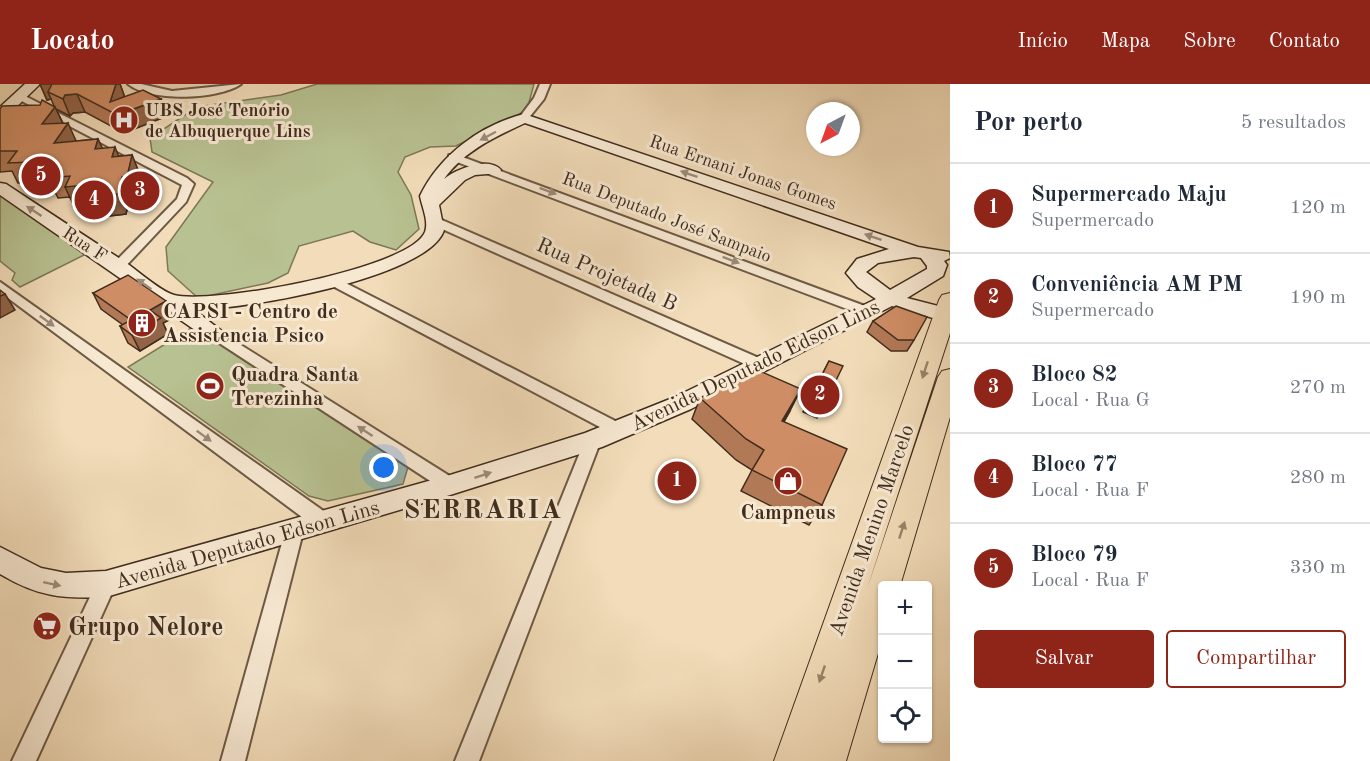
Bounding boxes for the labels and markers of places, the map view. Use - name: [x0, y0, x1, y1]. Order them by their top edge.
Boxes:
- place label: UBS José Tenório de Albuquerque Lins: [145, 102, 311, 141]
- hospital icon: UBS José Tenório de Albuquerque Lins: [108, 104, 140, 136]
- pin: 5: [22, 154, 60, 199]
- pin: 3: [120, 168, 160, 214]
- pin: 4: [74, 178, 113, 222]
- place label: CAPSI - Centro de Assistencia Psico: [163, 302, 338, 347]
- building icon: CAPSI - Centro de Assistencia Psico: [126, 307, 158, 339]
- place label: Quadra Santa Terezinha: [231, 365, 359, 410]
- sports icon: Quadra Santa Terezinha: [194, 370, 226, 402]
- pin: 2: [800, 372, 840, 418]
- pin: 1: [658, 458, 696, 504]
- shop icon: Campneus: [772, 465, 804, 497]
- place label: Campneus: [741, 503, 835, 524]
- supermarket icon: Grupo Nelore: [31, 610, 63, 642]
- place label: Grupo Nelore: [68, 615, 224, 641]

